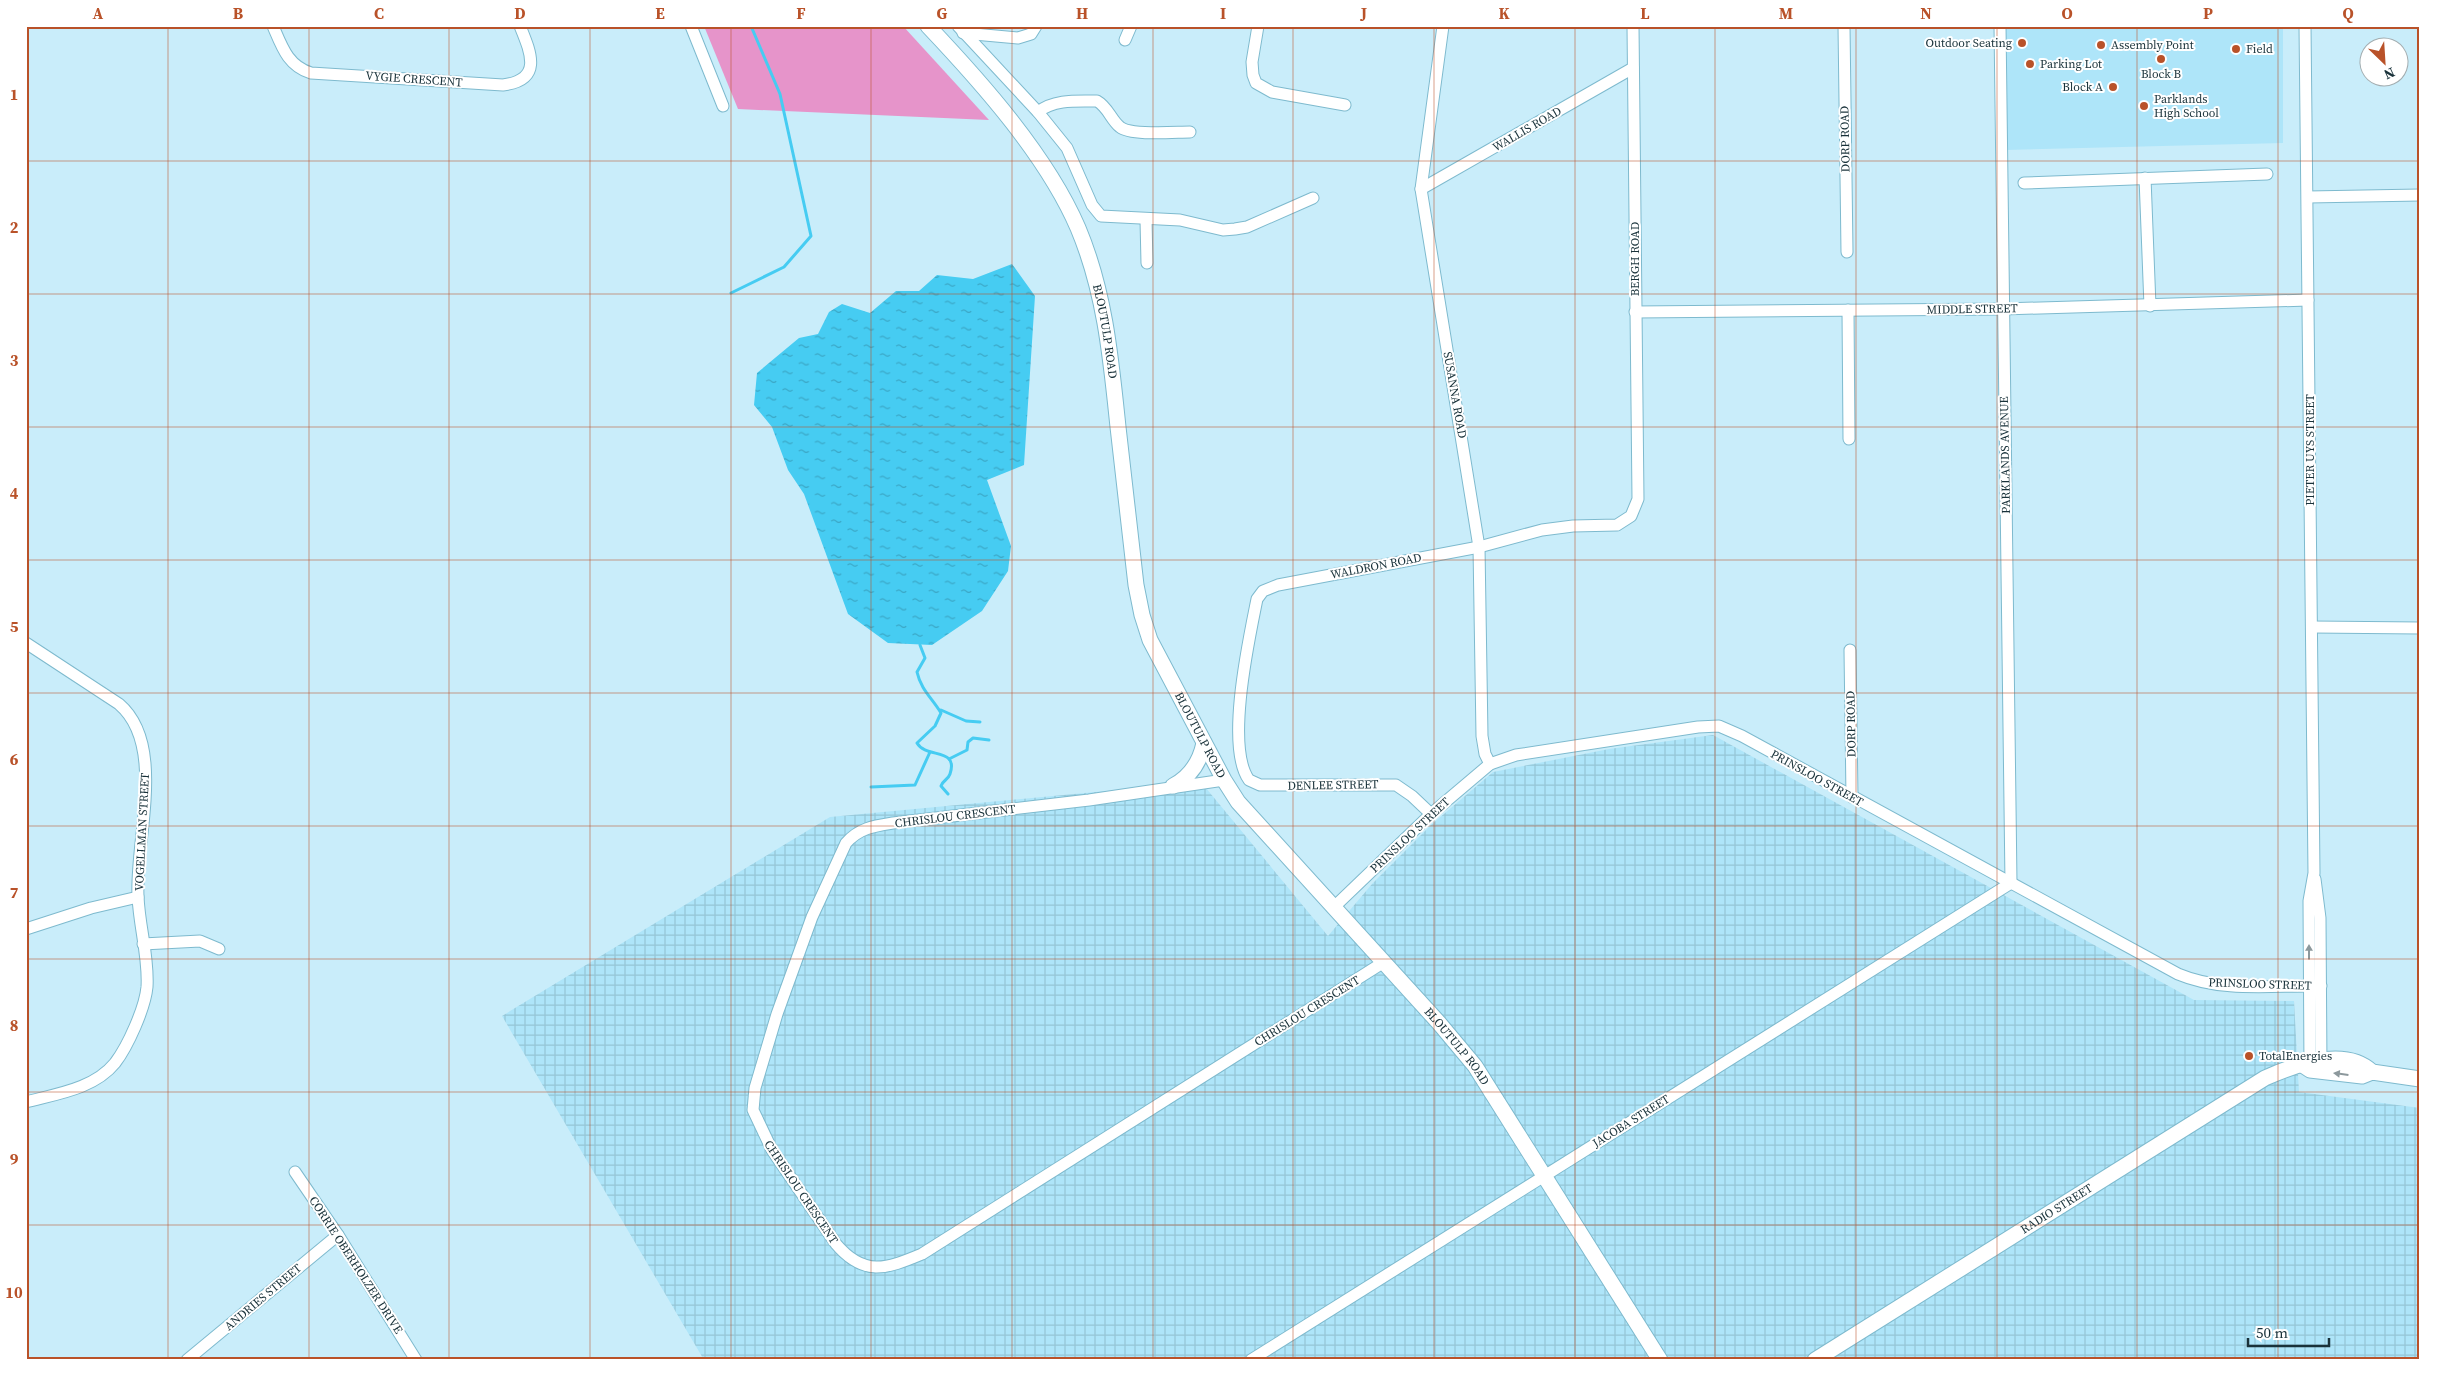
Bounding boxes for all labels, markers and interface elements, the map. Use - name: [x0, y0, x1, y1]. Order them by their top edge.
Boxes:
- text: A: [93, 2, 104, 24]
- text: B: [233, 2, 244, 24]
- text: C: [374, 2, 384, 24]
- text: D: [514, 2, 526, 24]
- text: E: [655, 2, 665, 24]
- text: F: [796, 2, 806, 24]
- text: G: [937, 2, 948, 24]
- text: H: [1076, 2, 1088, 24]
- text: I: [1220, 2, 1226, 24]
- text: J: [1360, 2, 1367, 24]
- text: K: [1498, 2, 1510, 24]
- text: L: [1640, 2, 1650, 24]
- text: M: [1779, 2, 1793, 24]
- text: N: [1920, 2, 1932, 24]
- text: O: [2061, 2, 2073, 24]
- text: P: [2203, 2, 2213, 24]
- text: Q: [2342, 2, 2354, 24]
- place label: Outdoor Seating: [1926, 35, 2012, 51]
- marker: Outdoor Seating: [2016, 37, 2028, 49]
- place label: Assembly Point: [2111, 37, 2194, 53]
- north arrow: [2358, 38, 2408, 88]
- marker: Assembly Point: [2095, 39, 2107, 51]
- place label: Field: [2246, 41, 2273, 57]
- marker: Field: [2230, 43, 2242, 55]
- marker: Block B: [2155, 53, 2167, 65]
- place label: Parking Lot: [2040, 56, 2102, 72]
- marker: Parking Lot: [2024, 58, 2036, 70]
- text: N: [2381, 63, 2398, 85]
- place label: Block B: [2141, 66, 2182, 82]
- street label: VYGIE CRESCENT: [365, 68, 464, 90]
- place label: Block A: [2062, 79, 2103, 95]
- marker: Block A: [2107, 81, 2119, 93]
- text: 1: [10, 83, 18, 105]
- place label: Parklands High School: [2154, 91, 2219, 121]
- marker: Parklands High School: [2138, 100, 2150, 112]
- street label: WALLIS ROAD: [1490, 103, 1564, 155]
- street label: DORP ROAD: [1836, 106, 1854, 172]
- text: 2: [10, 216, 19, 238]
- street label: BERGH ROAD: [1627, 222, 1643, 296]
- street label: BLOUTULP ROAD: [1089, 282, 1121, 379]
- street label: MIDDLE STREET: [1926, 300, 2019, 318]
- text: 3: [10, 349, 19, 371]
- street label: SUSANNA ROAD: [1439, 350, 1471, 440]
- street label: PIETER UYS STREET: [2302, 394, 2318, 506]
- street label: PARKLANDS AVENUE: [1996, 396, 2014, 514]
- text: 4: [10, 482, 19, 504]
- street label: WALDRON ROAD: [1329, 549, 1423, 583]
- text: 5: [10, 615, 19, 637]
- street label: BLOUTULP ROAD: [1171, 689, 1230, 781]
- street label: DORP ROAD: [1842, 691, 1860, 757]
- street label: PRINSLOO STREET: [1768, 746, 1867, 810]
- text: 6: [10, 748, 19, 770]
- street label: VOGELLMAN STREET: [131, 772, 153, 892]
- street label: DENLEE STREET: [1287, 776, 1379, 794]
- street label: PRINSLOO STREET: [1367, 793, 1454, 876]
- street label: CHRISLOU CRESCENT: [894, 801, 1017, 831]
- text: 7: [10, 881, 19, 903]
- one-way arrow: [2305, 944, 2313, 960]
- street label: CHRISLOU CRESCENT: [1251, 972, 1363, 1050]
- street label: PRINSLOO STREET: [2208, 974, 2313, 994]
- street label: BLOUTULP ROAD: [1421, 1004, 1493, 1088]
- text: 8: [10, 1014, 18, 1036]
- place label: TotalEnergies: [2259, 1048, 2332, 1064]
- marker: TotalEnergies: [2243, 1050, 2255, 1062]
- one-way arrow: [2333, 1070, 2349, 1078]
- street label: JACOBA STREET: [1589, 1090, 1673, 1152]
- street label: CHRISLOU CRESCENT: [760, 1137, 842, 1248]
- text: 9: [10, 1148, 19, 1170]
- street label: RADIO STREET: [2017, 1180, 2096, 1237]
- street label: CORRIE OBERHOLZER DRIVE: [305, 1193, 407, 1337]
- street label: ANDRIES STREET: [221, 1260, 305, 1334]
- text: 10: [5, 1281, 23, 1303]
- scale bar: [2248, 1316, 2330, 1348]
- text: 50 m: [2256, 1322, 2288, 1343]

